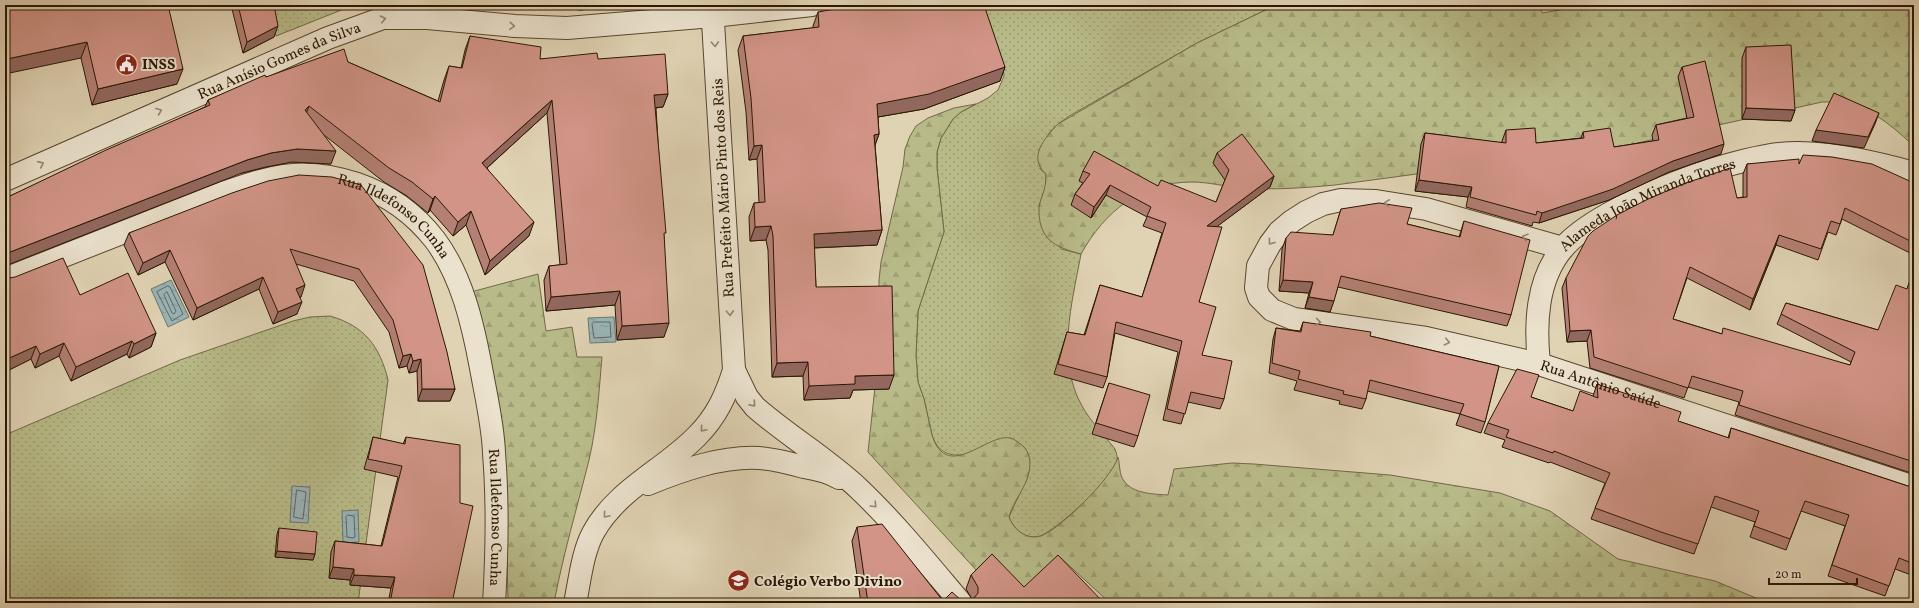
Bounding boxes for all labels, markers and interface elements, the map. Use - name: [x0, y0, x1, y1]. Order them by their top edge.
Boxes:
- one-way arrow: [380, 15, 386, 23]
- street label: Rua Anísio Gomes da Silva: [195, 18, 364, 106]
- one-way arrow: [509, 21, 515, 30]
- one-way arrow: [710, 41, 719, 47]
- public building icon: INSS: [114, 51, 140, 77]
- place label: INSS: [142, 55, 175, 76]
- street label: Rua Prefeito Mário Pinto dos Reis: [708, 78, 741, 298]
- one-way arrow: [155, 108, 163, 116]
- street label: Alameda João Miranda Torres: [1555, 154, 1738, 257]
- one-way arrow: [36, 161, 44, 169]
- street label: Rua Ildefonso Cunha: [335, 170, 454, 263]
- one-way arrow: [1384, 199, 1390, 208]
- one-way arrow: [1522, 233, 1529, 242]
- one-way arrow: [1269, 238, 1276, 245]
- one-way arrow: [726, 310, 735, 316]
- one-way arrow: [1315, 317, 1321, 326]
- one-way arrow: [1443, 338, 1450, 346]
- street label: Rua Antônio Saúde: [1537, 356, 1663, 415]
- one-way arrow: [748, 399, 756, 407]
- one-way arrow: [701, 424, 708, 432]
- street label: Rua Ildefonso Cunha: [482, 448, 506, 587]
- one-way arrow: [869, 500, 877, 508]
- one-way arrow: [603, 510, 610, 517]
- scale bar: [1769, 560, 1857, 586]
- text: 20 m: [1775, 567, 1802, 583]
- school or university icon: Colégio Verbo Divino: [725, 568, 751, 594]
- place label: Colégio Verbo Divino: [754, 572, 902, 593]

